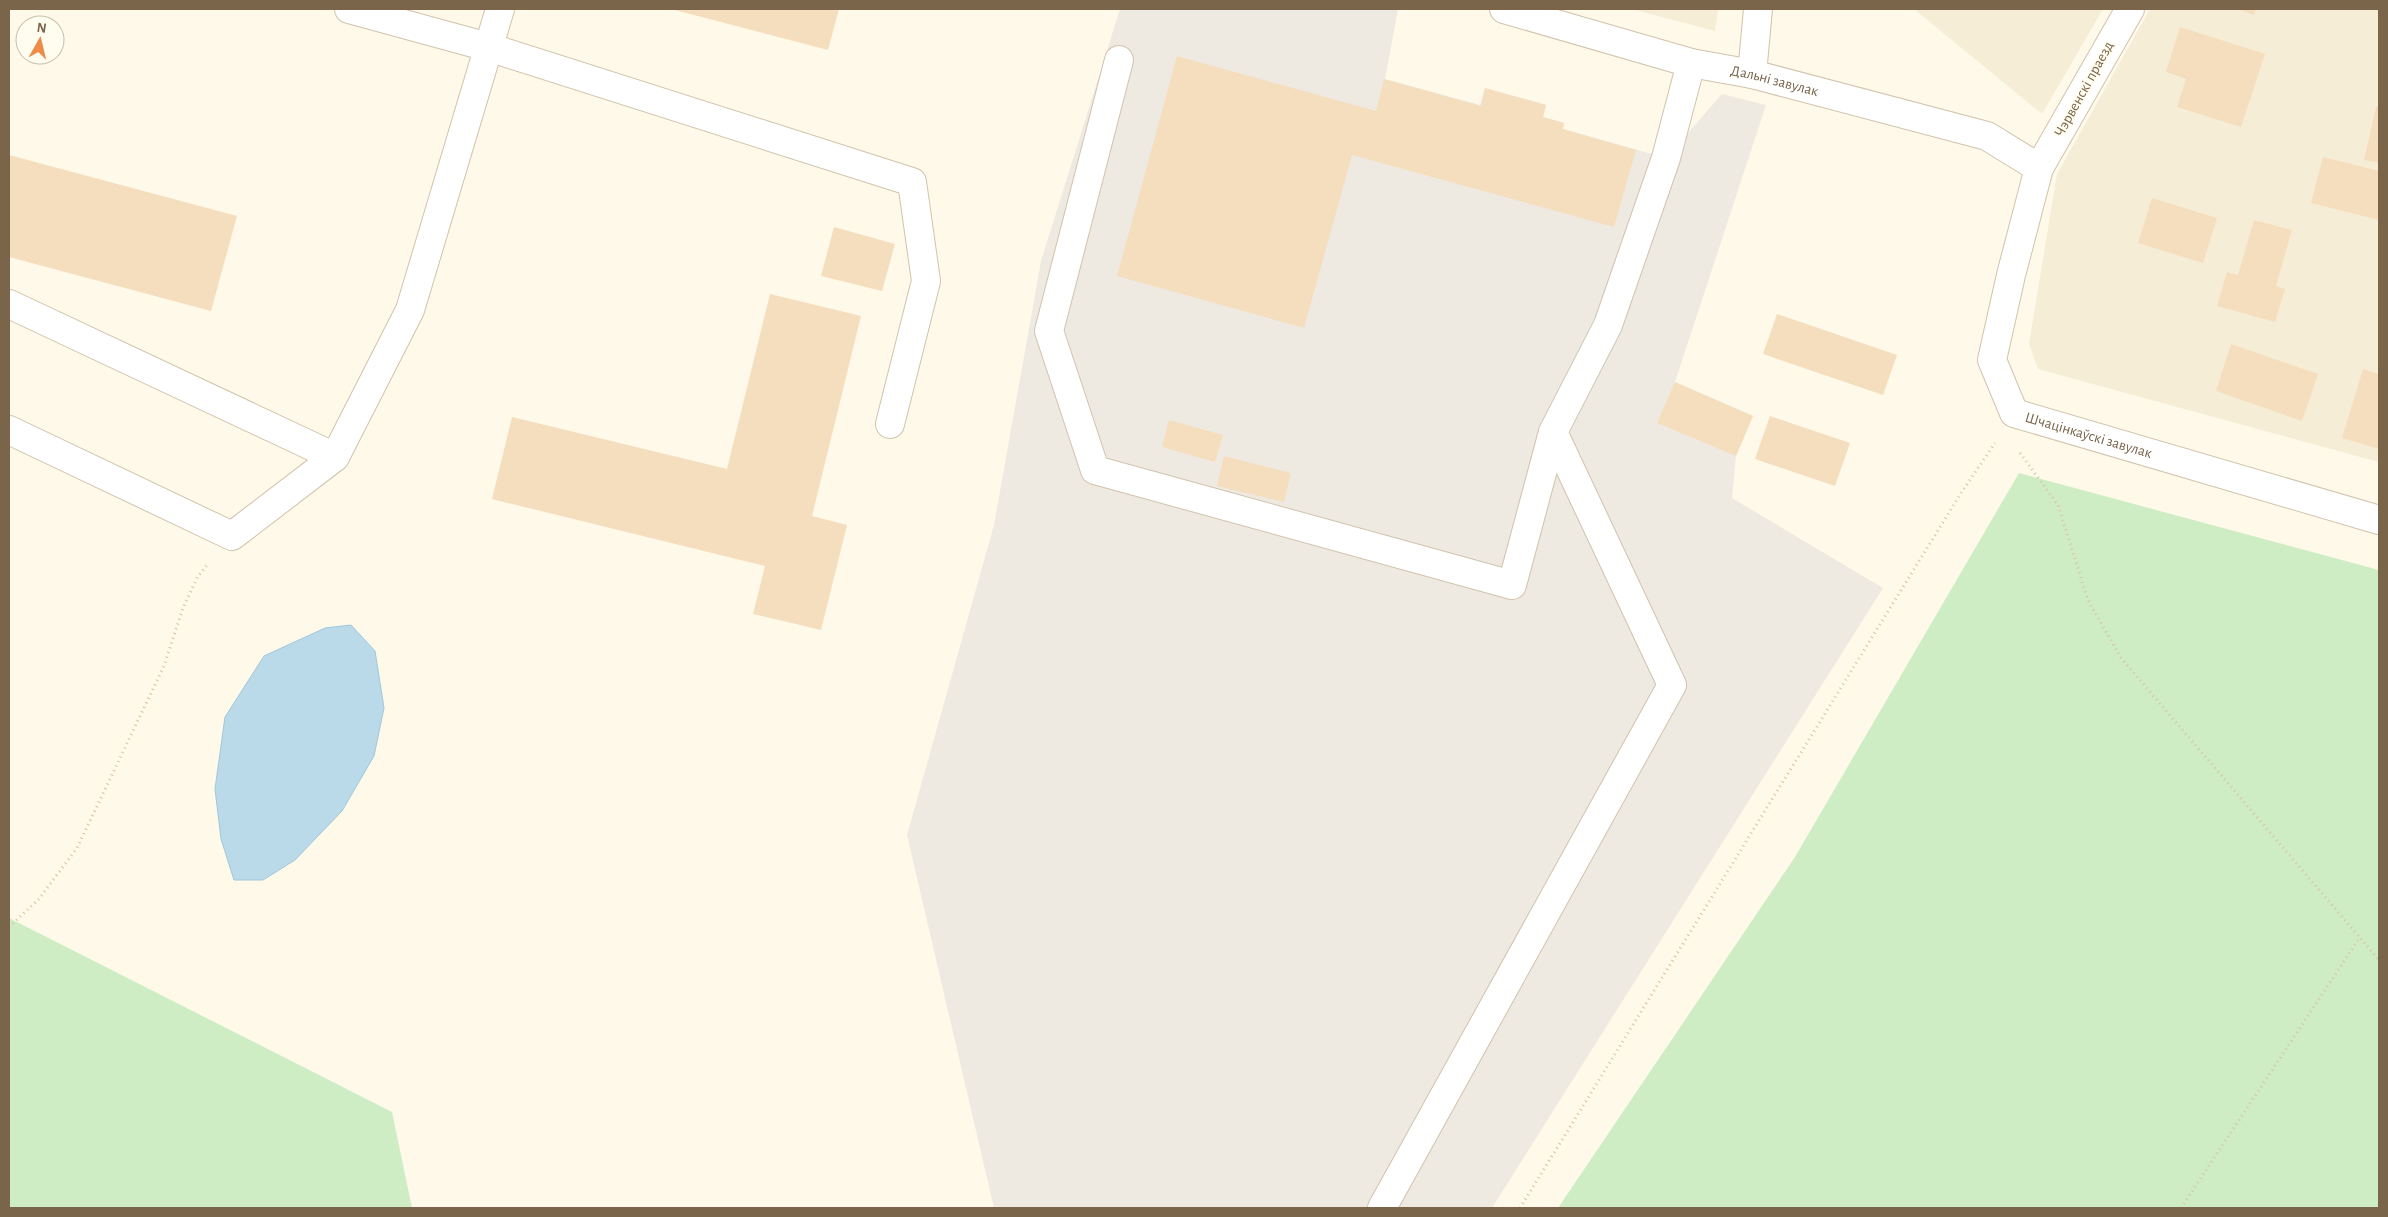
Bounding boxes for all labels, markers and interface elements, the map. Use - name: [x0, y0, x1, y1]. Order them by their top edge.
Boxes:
- north arrow: [15, 15, 65, 65]
- text: N: [36, 21, 47, 36]
- street label: Чэрвенскі праезд: [2052, 39, 2116, 139]
- street label: Дальні завулак: [1729, 63, 1820, 99]
- street label: Шчацінкаўскі завулак: [2023, 409, 2154, 461]

